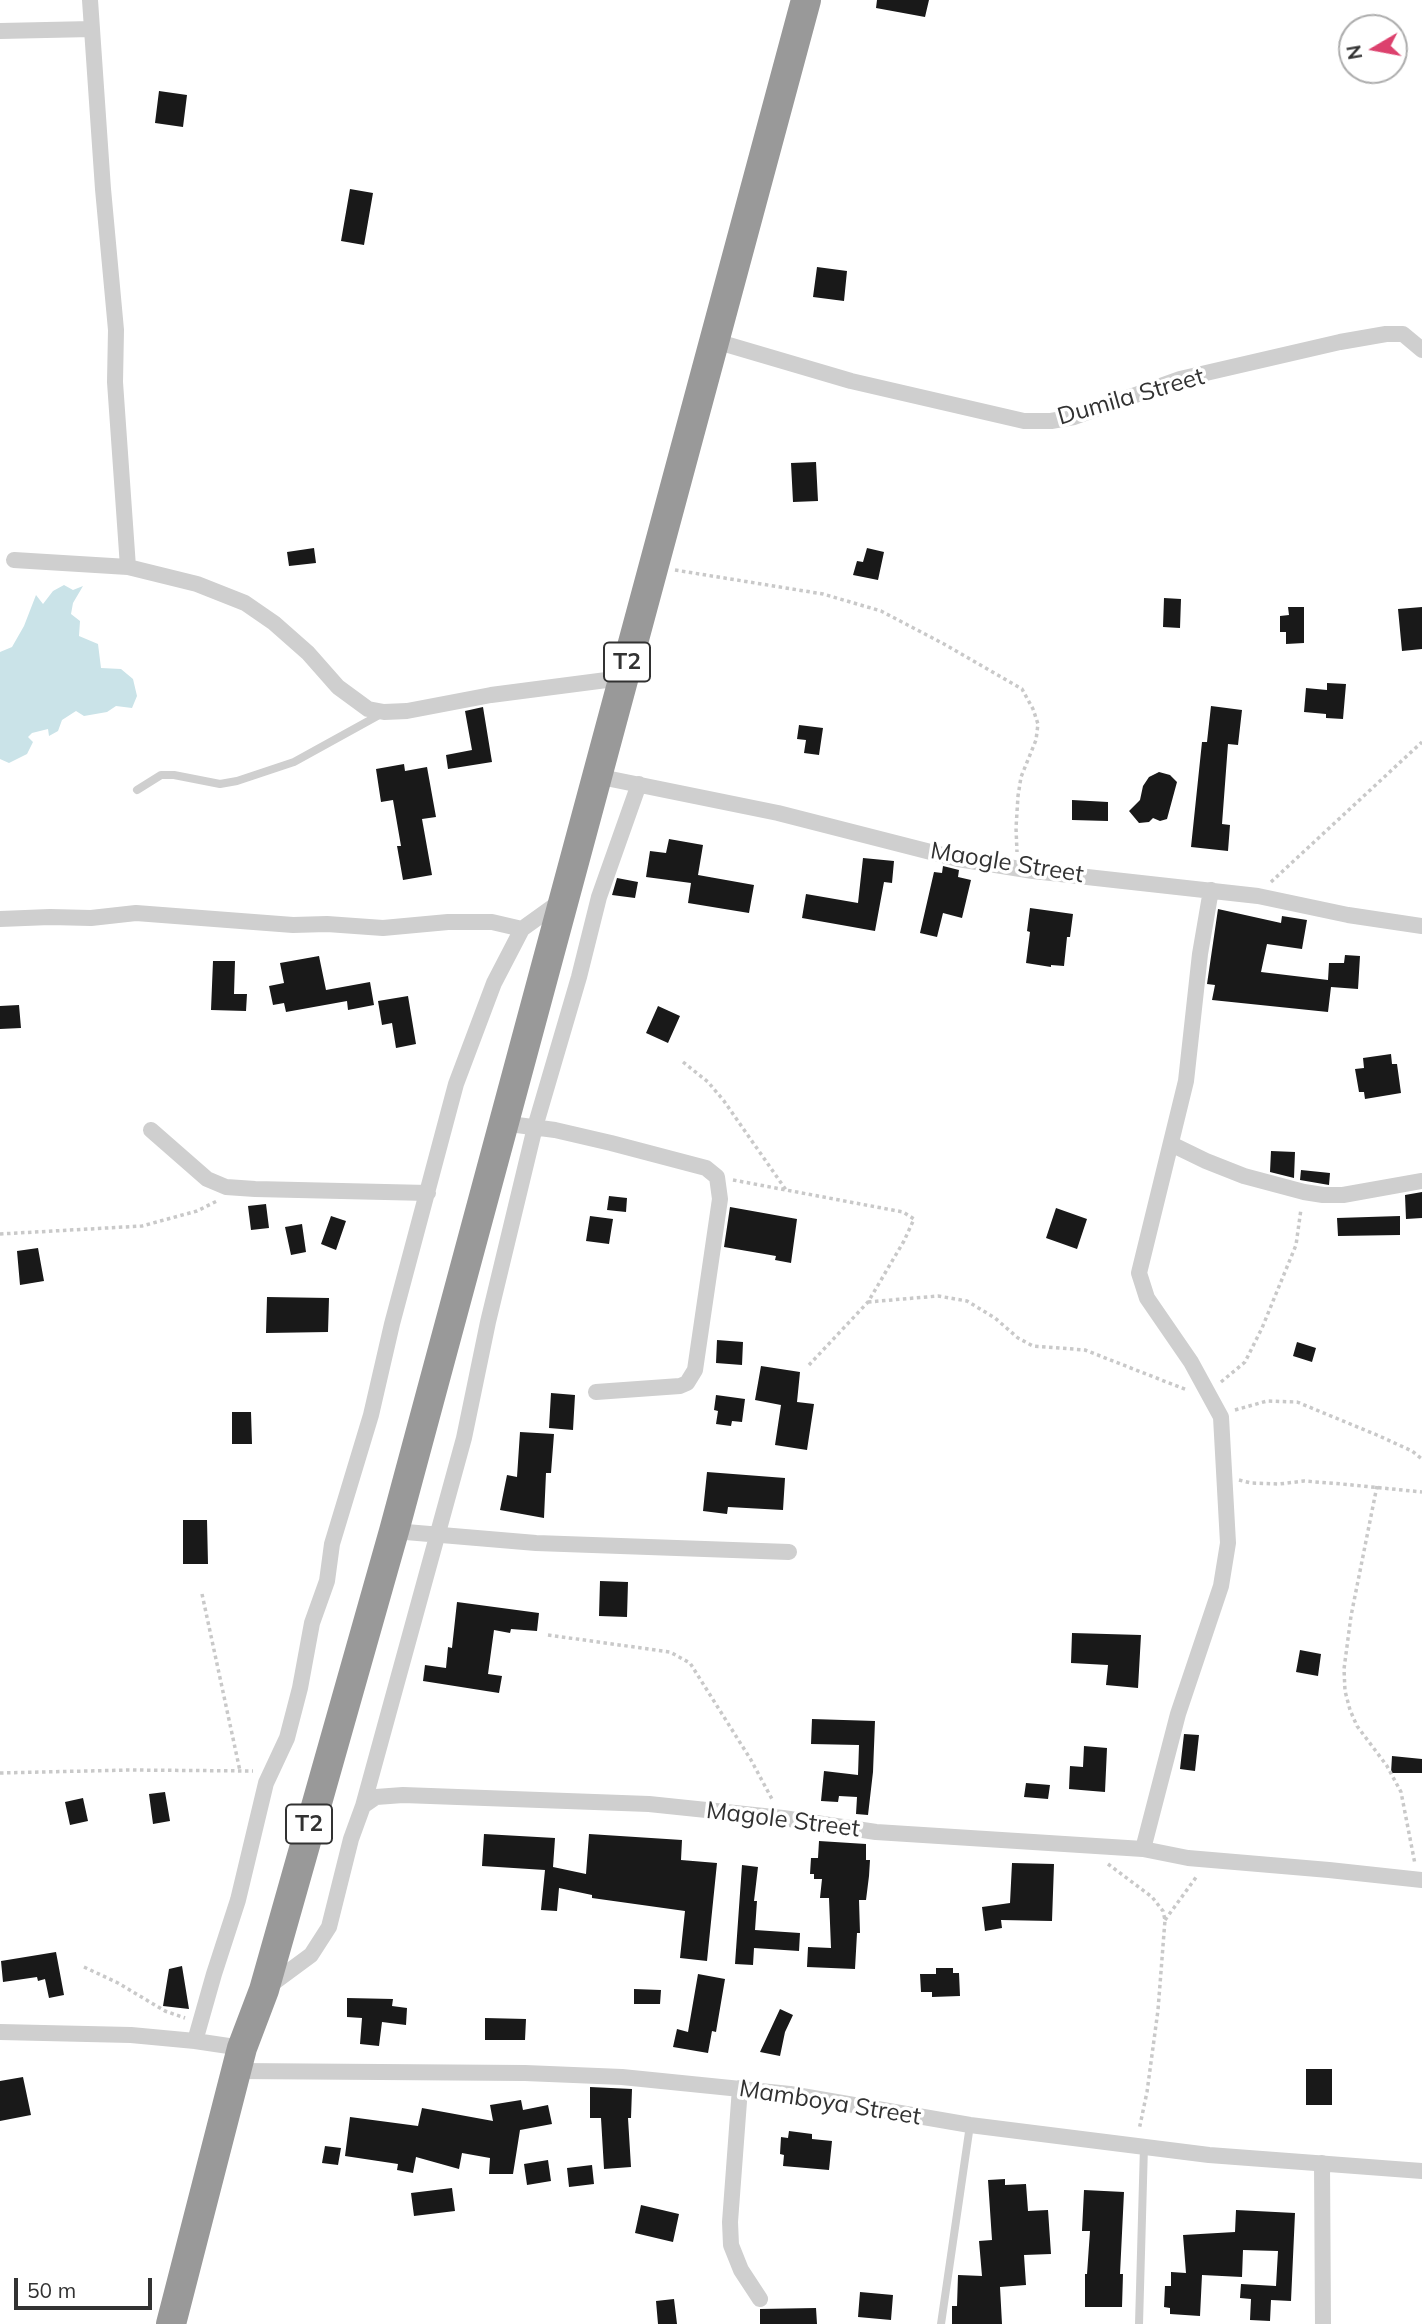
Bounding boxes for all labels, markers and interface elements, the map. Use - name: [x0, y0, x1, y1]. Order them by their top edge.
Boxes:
- north arrow: [1338, 14, 1408, 84]
- text: N: [1341, 43, 1367, 61]
- street label: Dumila Street: [1054, 362, 1208, 432]
- road number: T2: [604, 642, 650, 682]
- street label: Maogle Street: [928, 837, 1086, 889]
- street label: Magole Street: [705, 1796, 861, 1844]
- road number: T2: [286, 1804, 332, 1843]
- street label: Mamboya Street: [737, 2074, 923, 2132]
- scale bar: [18, 2264, 156, 2308]
- text: 50 m: [27, 2277, 76, 2303]

